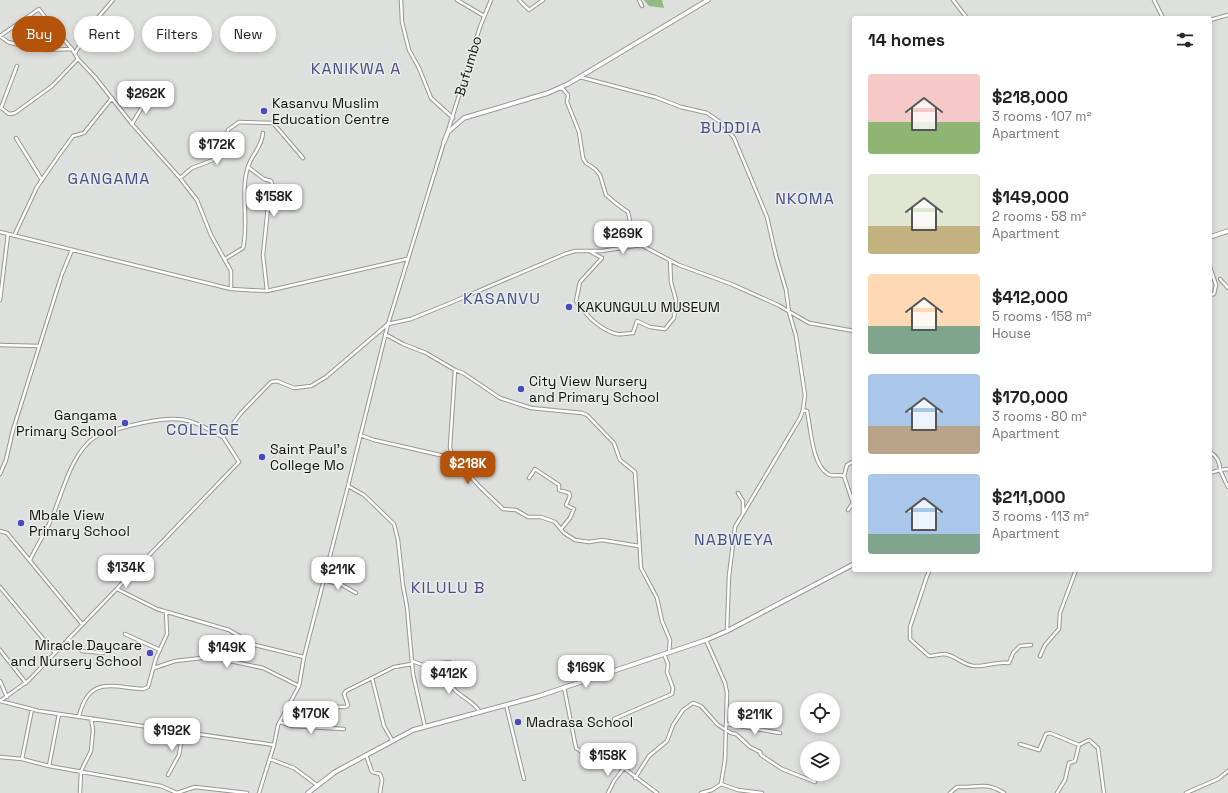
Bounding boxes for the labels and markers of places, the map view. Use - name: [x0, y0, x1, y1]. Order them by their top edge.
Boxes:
- pin: $262K: [118, 81, 174, 115]
- place label: Kasanvu Muslim Education Centre: [272, 94, 390, 128]
- marker: Kasanvu Muslim Education Centre: [259, 106, 269, 116]
- pin: $172K: [189, 132, 245, 166]
- pin: $158K: [246, 184, 302, 218]
- pin: $269K: [595, 221, 651, 255]
- place label: KAKUNGULU MUSEUM: [577, 298, 720, 316]
- marker: KAKUNGULU MUSEUM: [564, 302, 574, 312]
- place label: City View Nursery and Primary School: [529, 372, 659, 406]
- marker: City View Nursery and Primary School: [516, 384, 526, 394]
- place label: Gangama Primary School: [16, 406, 117, 440]
- marker: Gangama Primary School: [120, 418, 130, 428]
- place label: Saint Paul's College Mo: [270, 440, 347, 474]
- pin: $218K: [440, 451, 496, 485]
- marker: Saint Paul's College Mo: [257, 452, 267, 462]
- place label: Mbale View Primary School: [29, 506, 130, 540]
- marker: Mbale View Primary School: [16, 518, 26, 528]
- pin: $134K: [98, 555, 154, 589]
- pin: $211K: [310, 557, 366, 591]
- pin: $149K: [199, 635, 255, 669]
- place label: Miracle Daycare and Nursery School: [10, 636, 142, 670]
- marker: Miracle Daycare and Nursery School: [145, 648, 155, 658]
- pin: $169K: [558, 655, 614, 689]
- pin: $412K: [421, 661, 477, 695]
- pin: $170K: [283, 701, 339, 735]
- pin: $211K: [727, 702, 783, 736]
- place label: Madrasa School: [526, 713, 633, 731]
- marker: Madrasa School: [513, 717, 523, 727]
- pin: $192K: [144, 718, 200, 752]
- pin: $158K: [580, 743, 636, 777]

